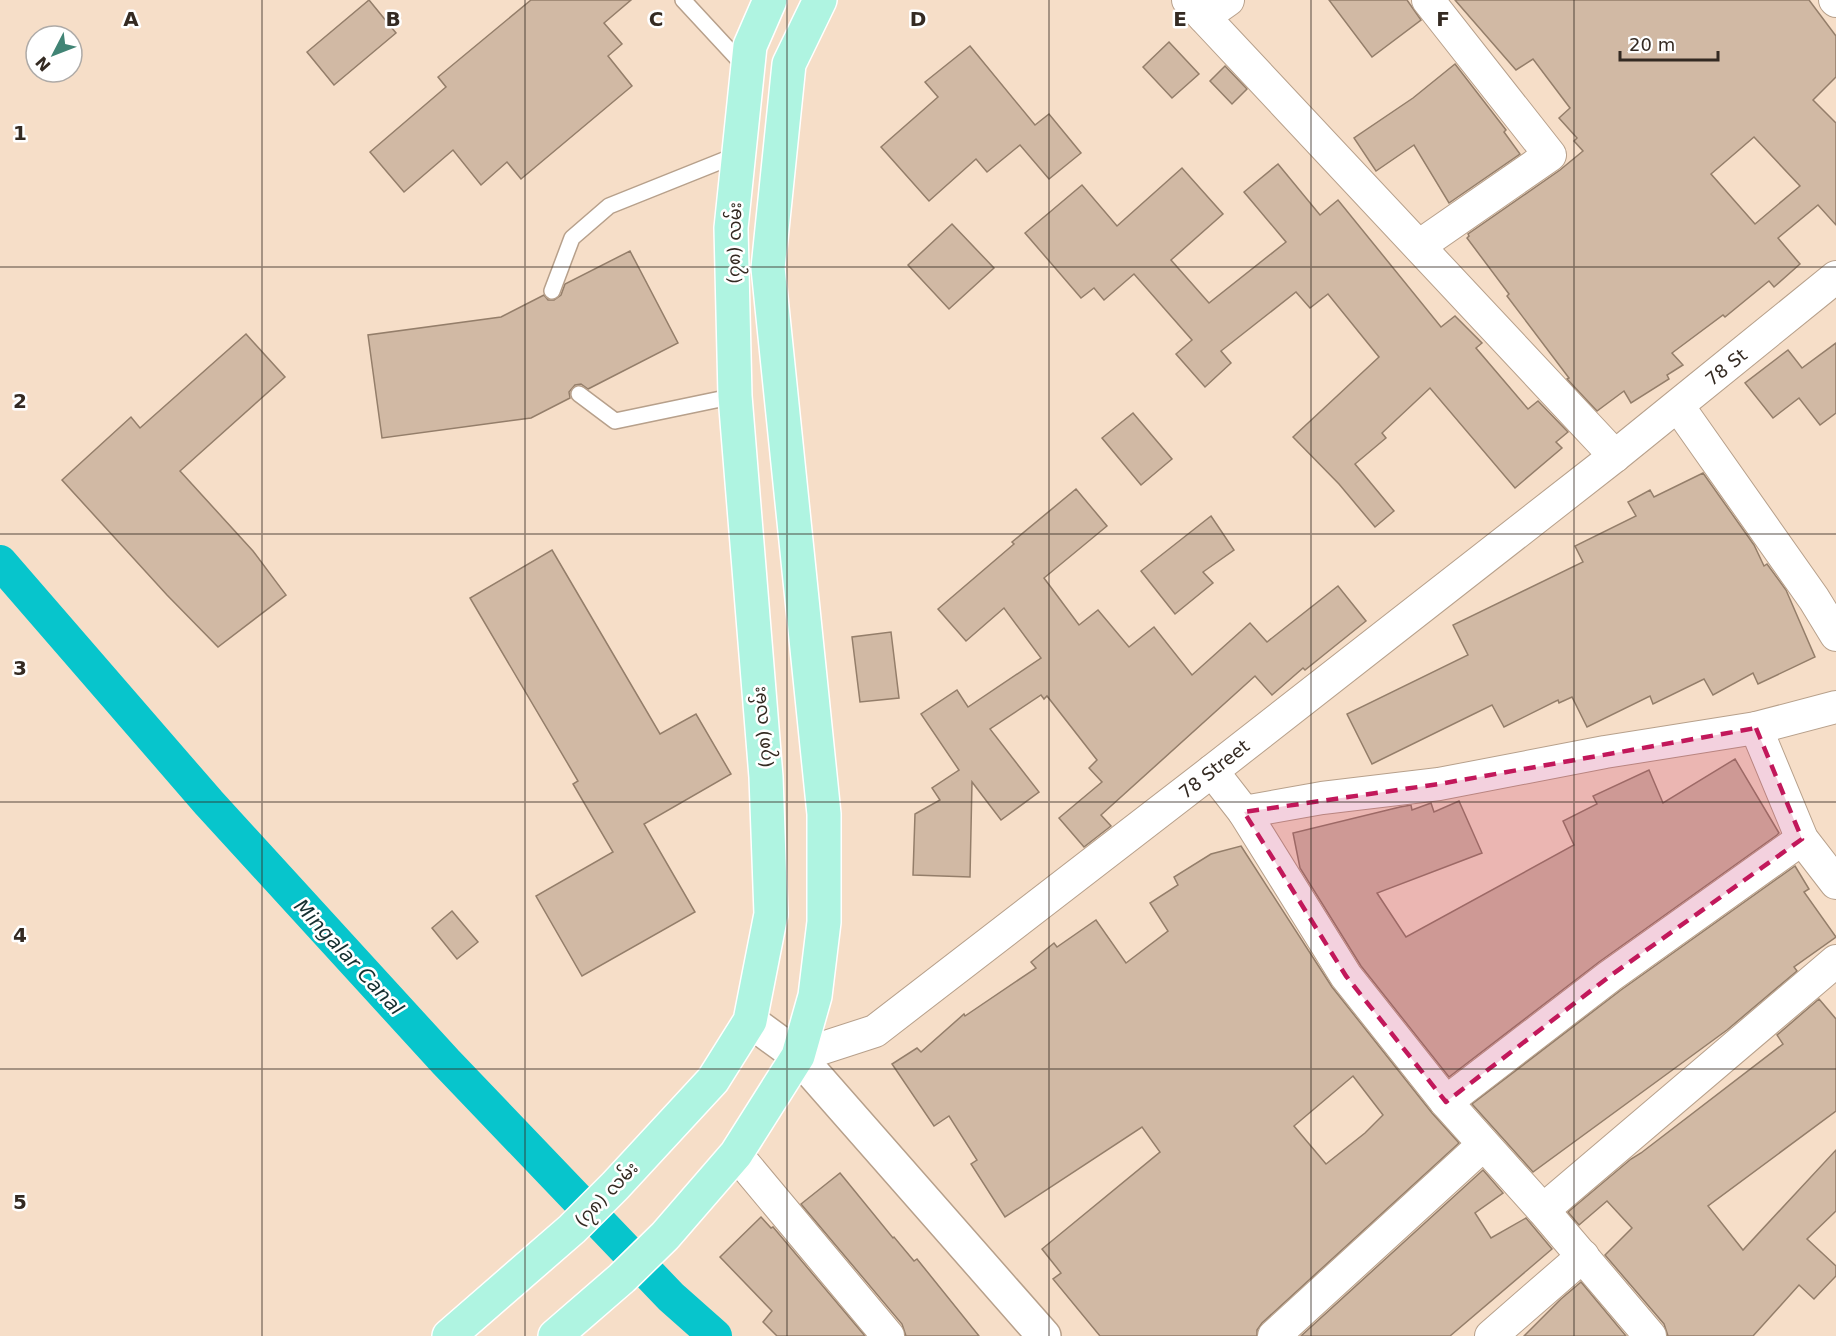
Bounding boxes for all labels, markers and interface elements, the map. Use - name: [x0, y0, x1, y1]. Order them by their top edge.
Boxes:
- text: A: [123, 7, 139, 31]
- text: B: [385, 7, 401, 31]
- text: C: [649, 7, 663, 31]
- text: D: [910, 7, 926, 31]
- text: E: [1173, 7, 1187, 31]
- text: F: [1436, 7, 1450, 31]
- north arrow: [24, 24, 84, 84]
- scale bar: [1620, 24, 1718, 62]
- text: 20 m: [1629, 34, 1675, 55]
- text: N: [32, 52, 55, 75]
- text: 1: [13, 121, 27, 145]
- street label: (၇၈) လမ်း: [721, 202, 750, 284]
- street label: 78 St: [1701, 344, 1751, 390]
- text: 2: [13, 389, 27, 413]
- text: 3: [13, 656, 27, 680]
- street label: (၇၈) လမ်း: [746, 685, 781, 769]
- street label: 78 Street: [1175, 735, 1253, 803]
- water label: Mingalar Canal: [289, 894, 409, 1020]
- text: 4: [13, 923, 27, 947]
- street label: (၇၈) လမ်း: [569, 1156, 646, 1234]
- text: 5: [13, 1190, 27, 1214]

